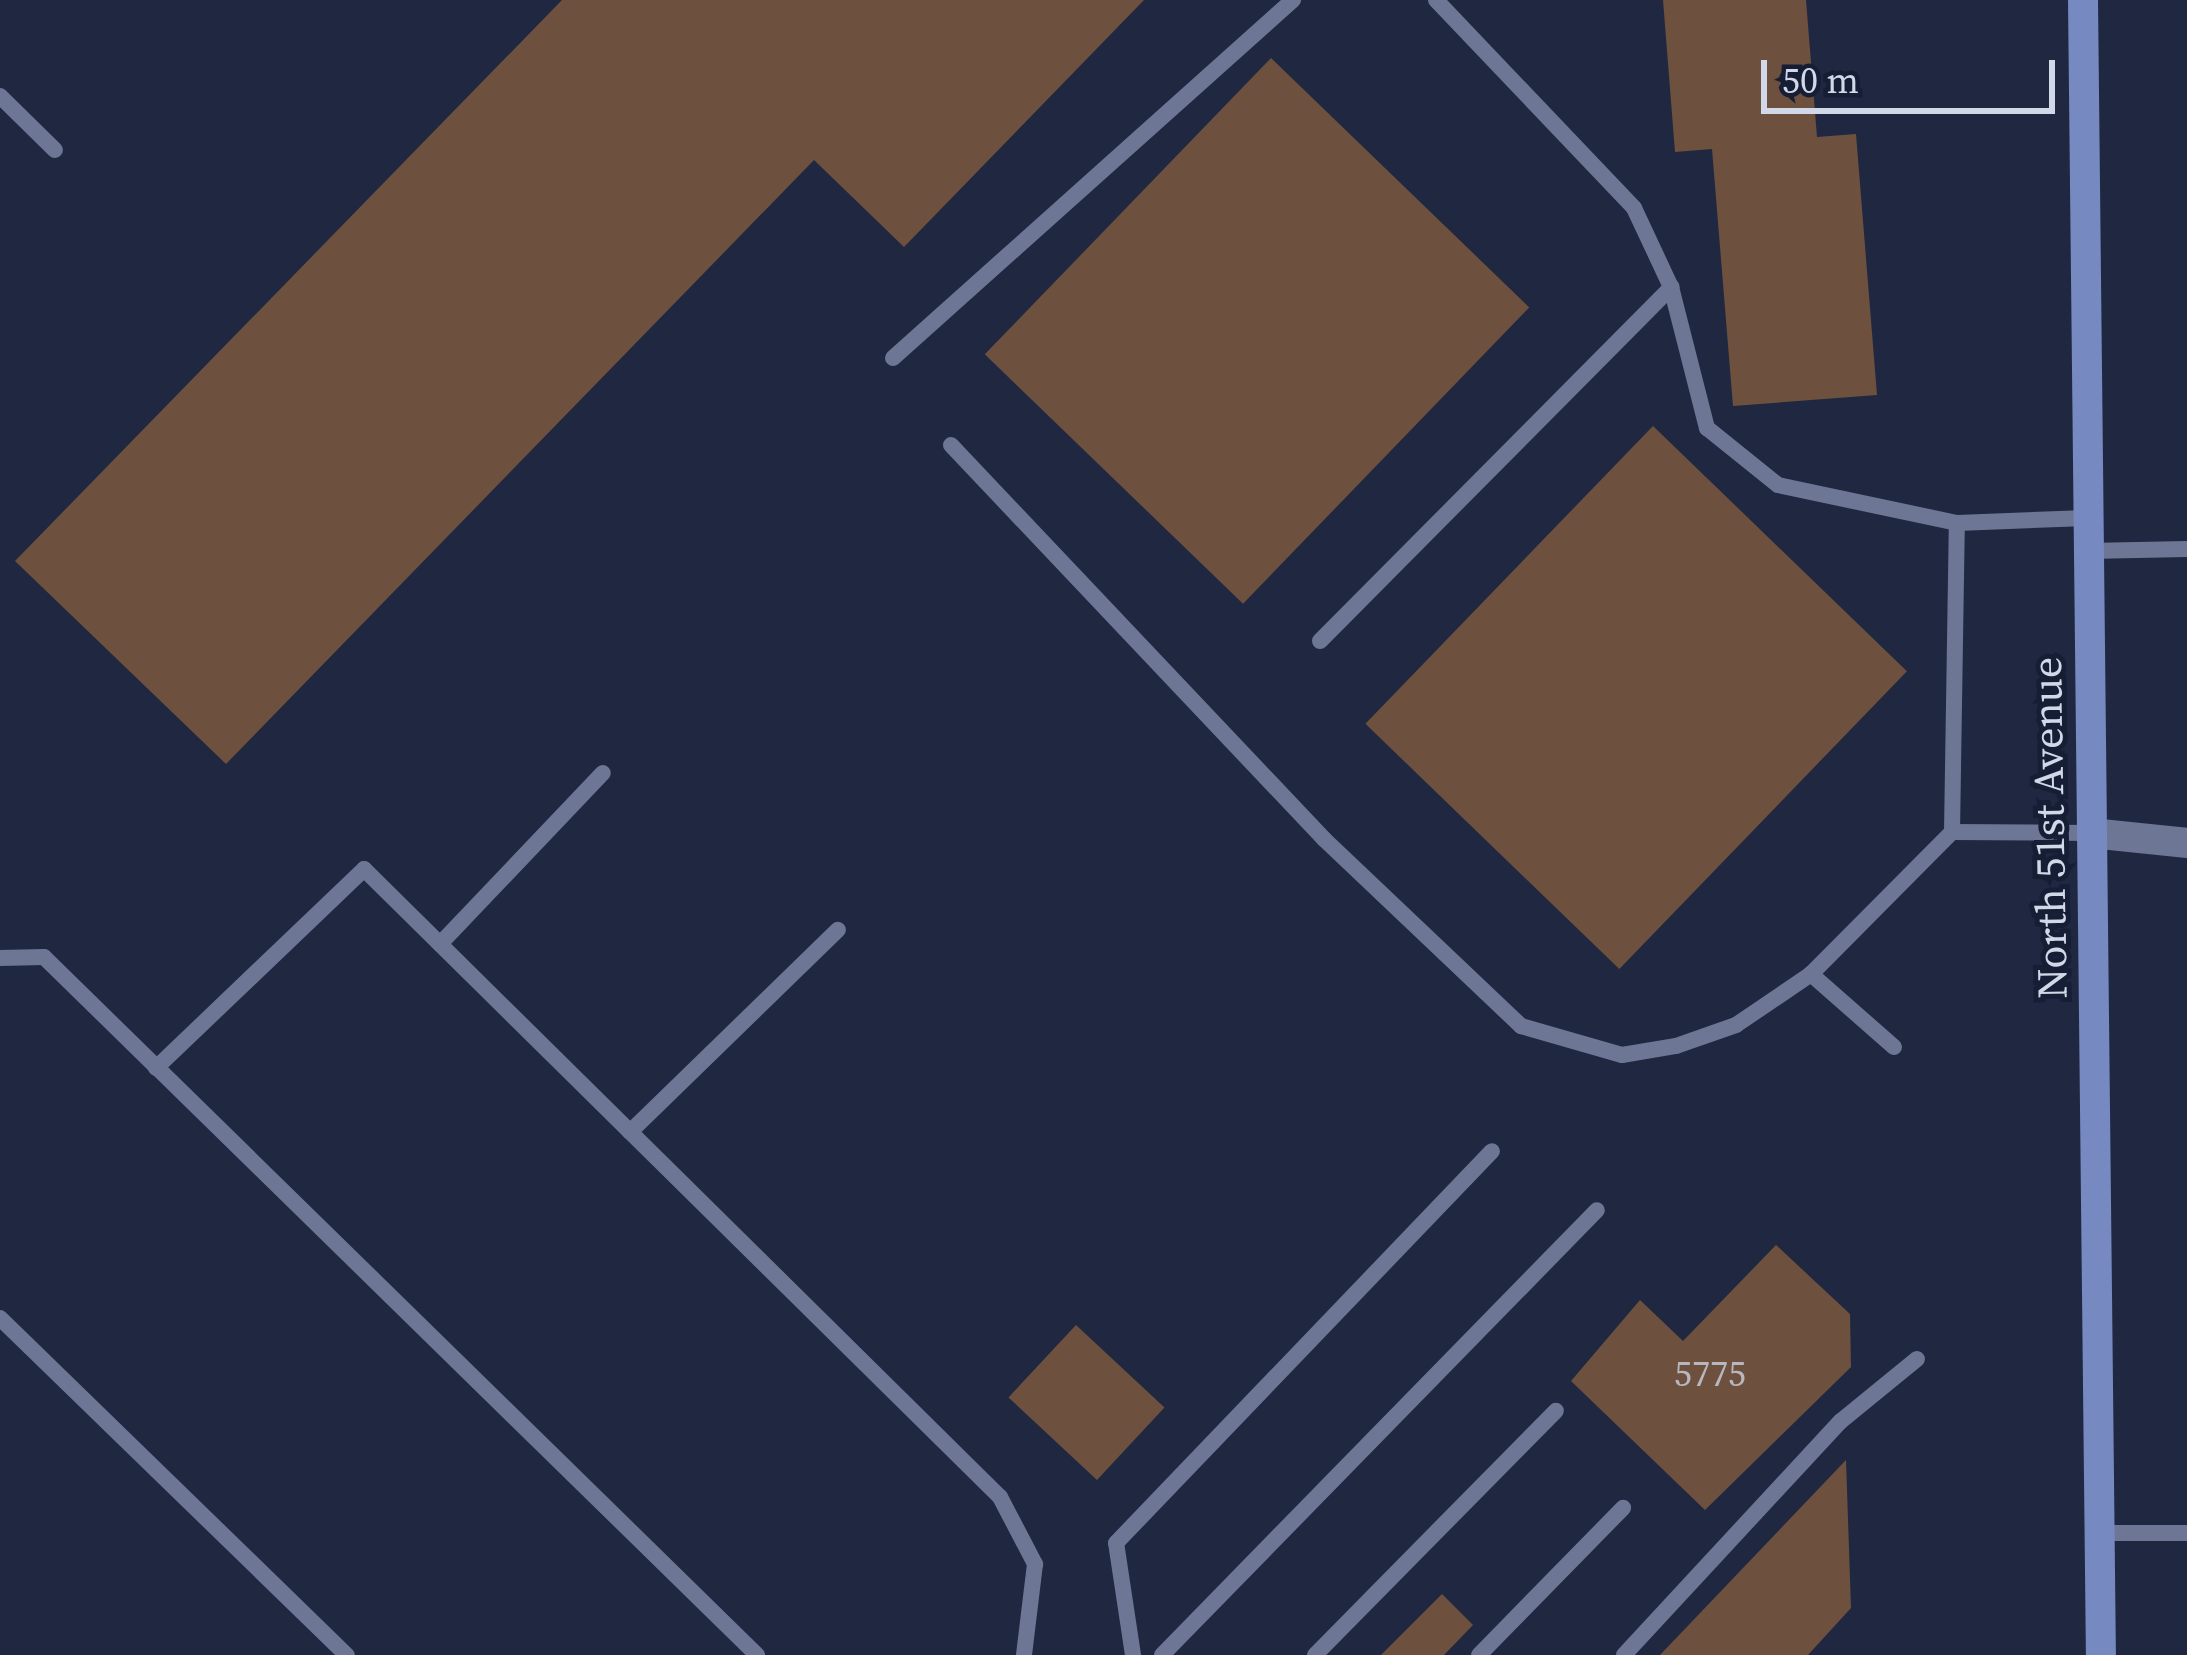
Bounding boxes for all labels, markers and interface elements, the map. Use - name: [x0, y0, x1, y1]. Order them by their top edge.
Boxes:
- scale bar: [1767, 36, 2061, 110]
- text: 50 m: [1782, 56, 1859, 105]
- street label: North 51st Avenue: [2021, 656, 2077, 1000]
- house number: 5775: [1674, 1352, 1746, 1396]

